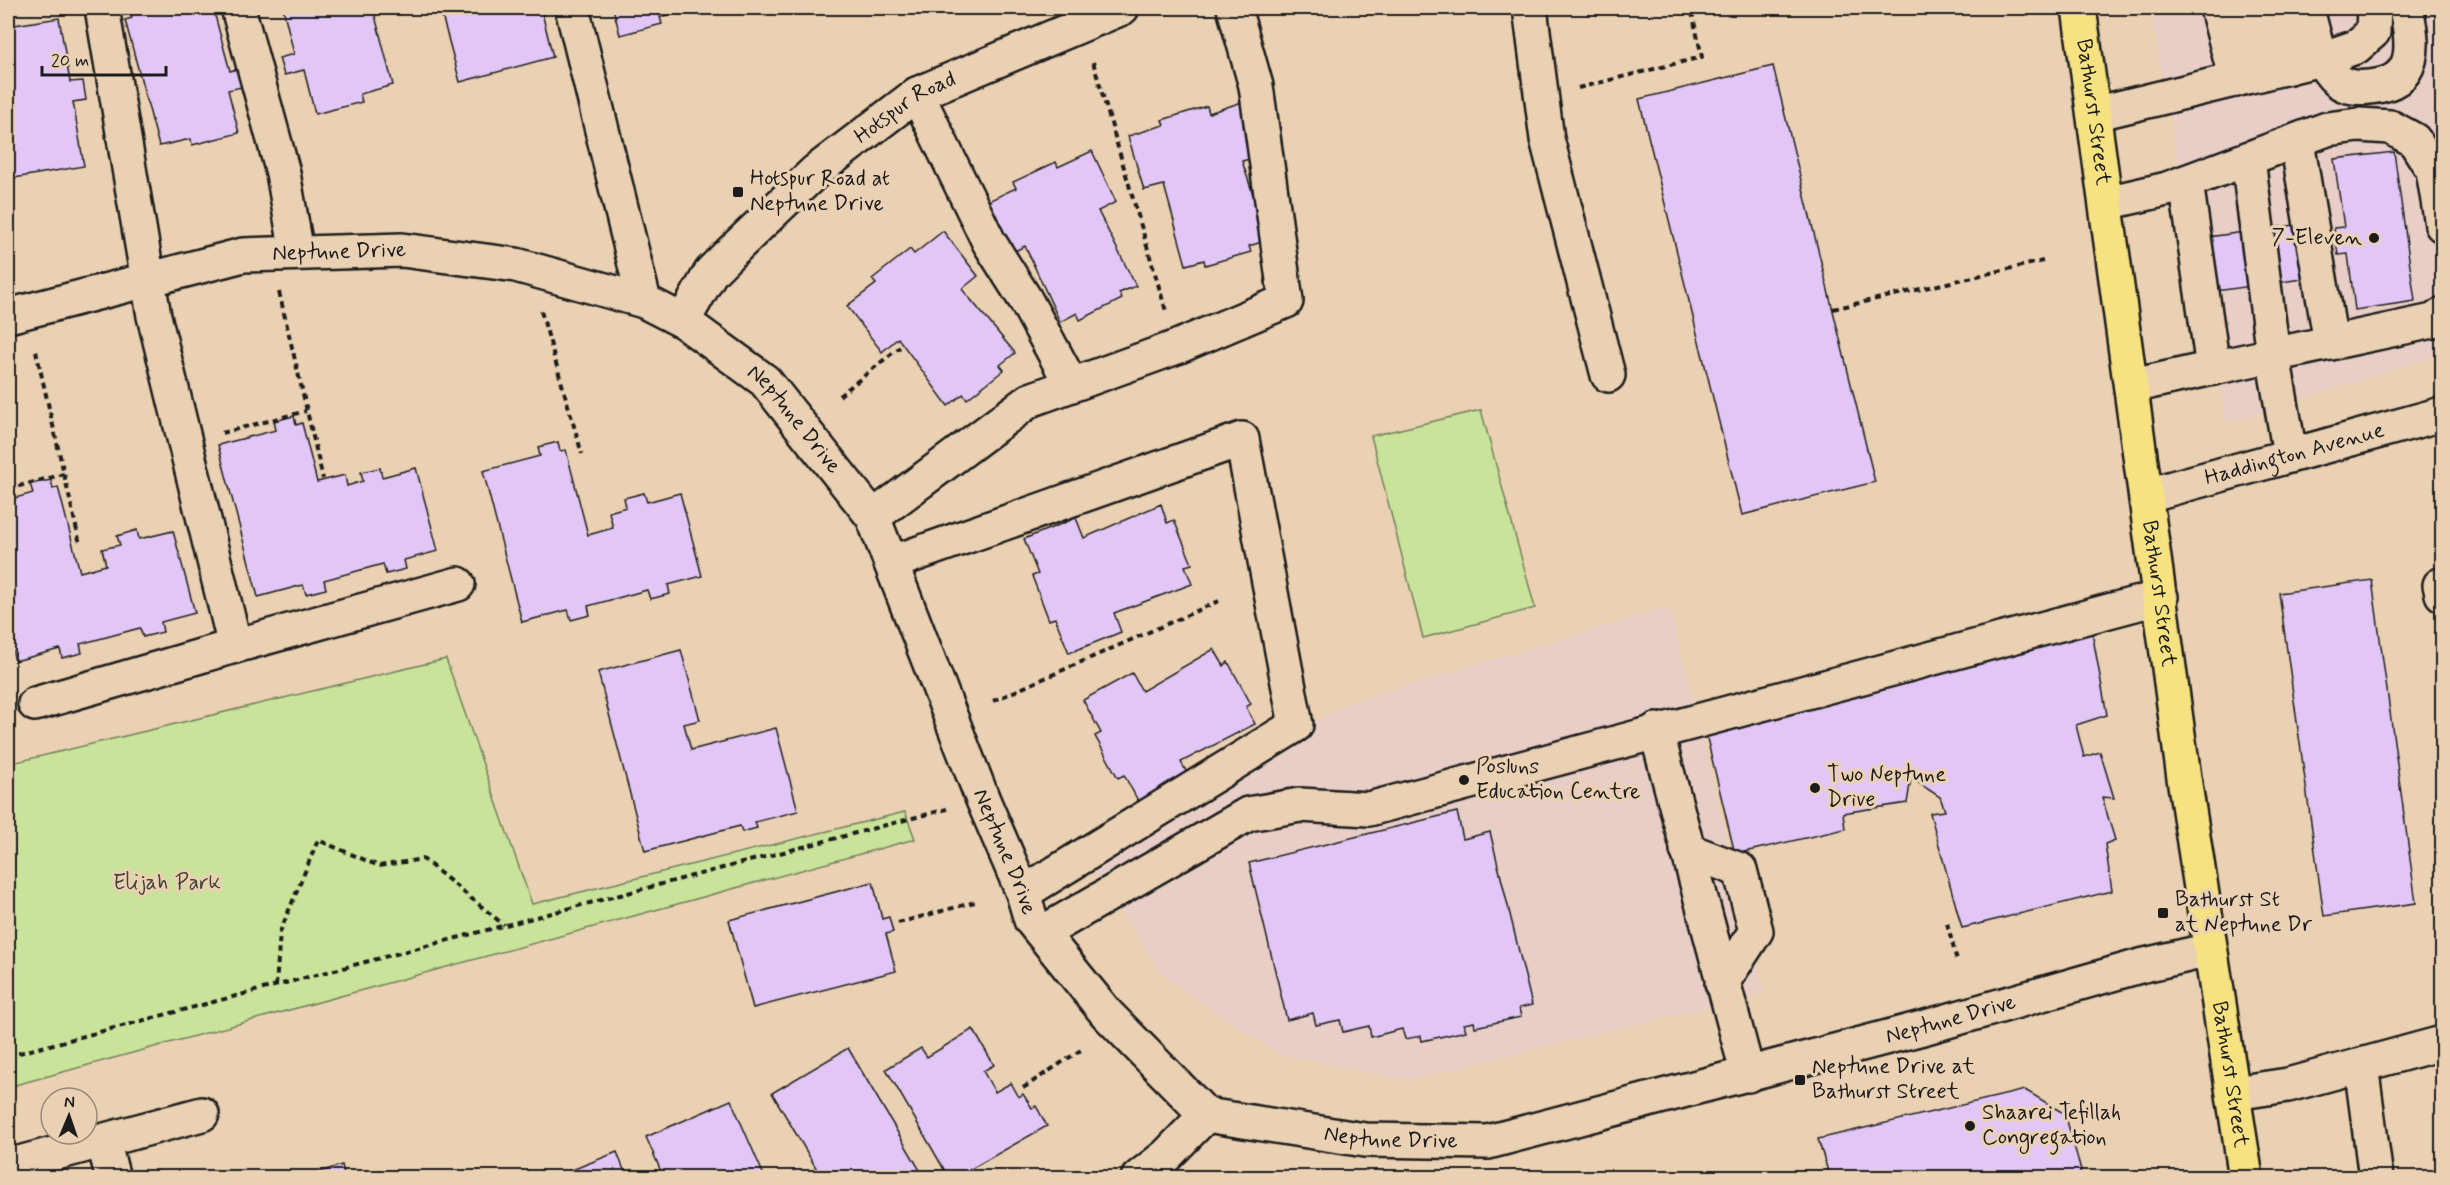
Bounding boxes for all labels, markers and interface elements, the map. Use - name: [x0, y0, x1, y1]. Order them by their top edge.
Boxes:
- street label: Bathurst Street: [2069, 37, 2117, 187]
- scale bar: [42, 39, 166, 77]
- text: 20 m: [51, 49, 89, 73]
- street label: Hotspur Road: [849, 65, 960, 151]
- place label: Hotspur Road at Neptune Drive: [750, 165, 890, 218]
- marker: Hotspur Road at Neptune Drive: [731, 185, 745, 199]
- place label: 7-Eleven: [2272, 224, 2362, 252]
- marker: 7-Eleven: [2367, 231, 2381, 245]
- street label: Neptune Drive: [272, 236, 407, 268]
- street label: Neptune Drive: [741, 358, 847, 480]
- street label: Haddington Avenue: [2201, 416, 2388, 493]
- street label: Bathurst Street: [2135, 519, 2183, 669]
- place label: Posluns Education Centre: [1476, 753, 1640, 806]
- place label: Two Neptune Drive: [1827, 761, 1946, 814]
- marker: Posluns Education Centre: [1457, 773, 1471, 787]
- marker: Two Neptune Drive: [1808, 781, 1822, 795]
- street label: Neptune Drive: [966, 785, 1043, 918]
- park label: Elijah Park: [113, 869, 221, 897]
- place label: Bathurst St at Neptune Dr: [2175, 886, 2313, 939]
- marker: Bathurst St at Neptune Dr: [2156, 906, 2170, 920]
- street label: Neptune Drive: [1883, 988, 2019, 1051]
- street label: Bathurst Street: [2205, 999, 2255, 1149]
- place label: Neptune Drive at Bathurst Street: [1812, 1053, 1975, 1106]
- marker: Neptune Drive at Bathurst Street: [1793, 1073, 1807, 1087]
- north arrow: [39, 1086, 99, 1146]
- text: N: [64, 1092, 75, 1113]
- place label: Shaarei Tefillah Congregation: [1982, 1099, 2121, 1155]
- marker: Shaarei Tefillah Congregation: [1963, 1119, 1977, 1133]
- street label: Neptune Drive: [1322, 1120, 1458, 1156]

